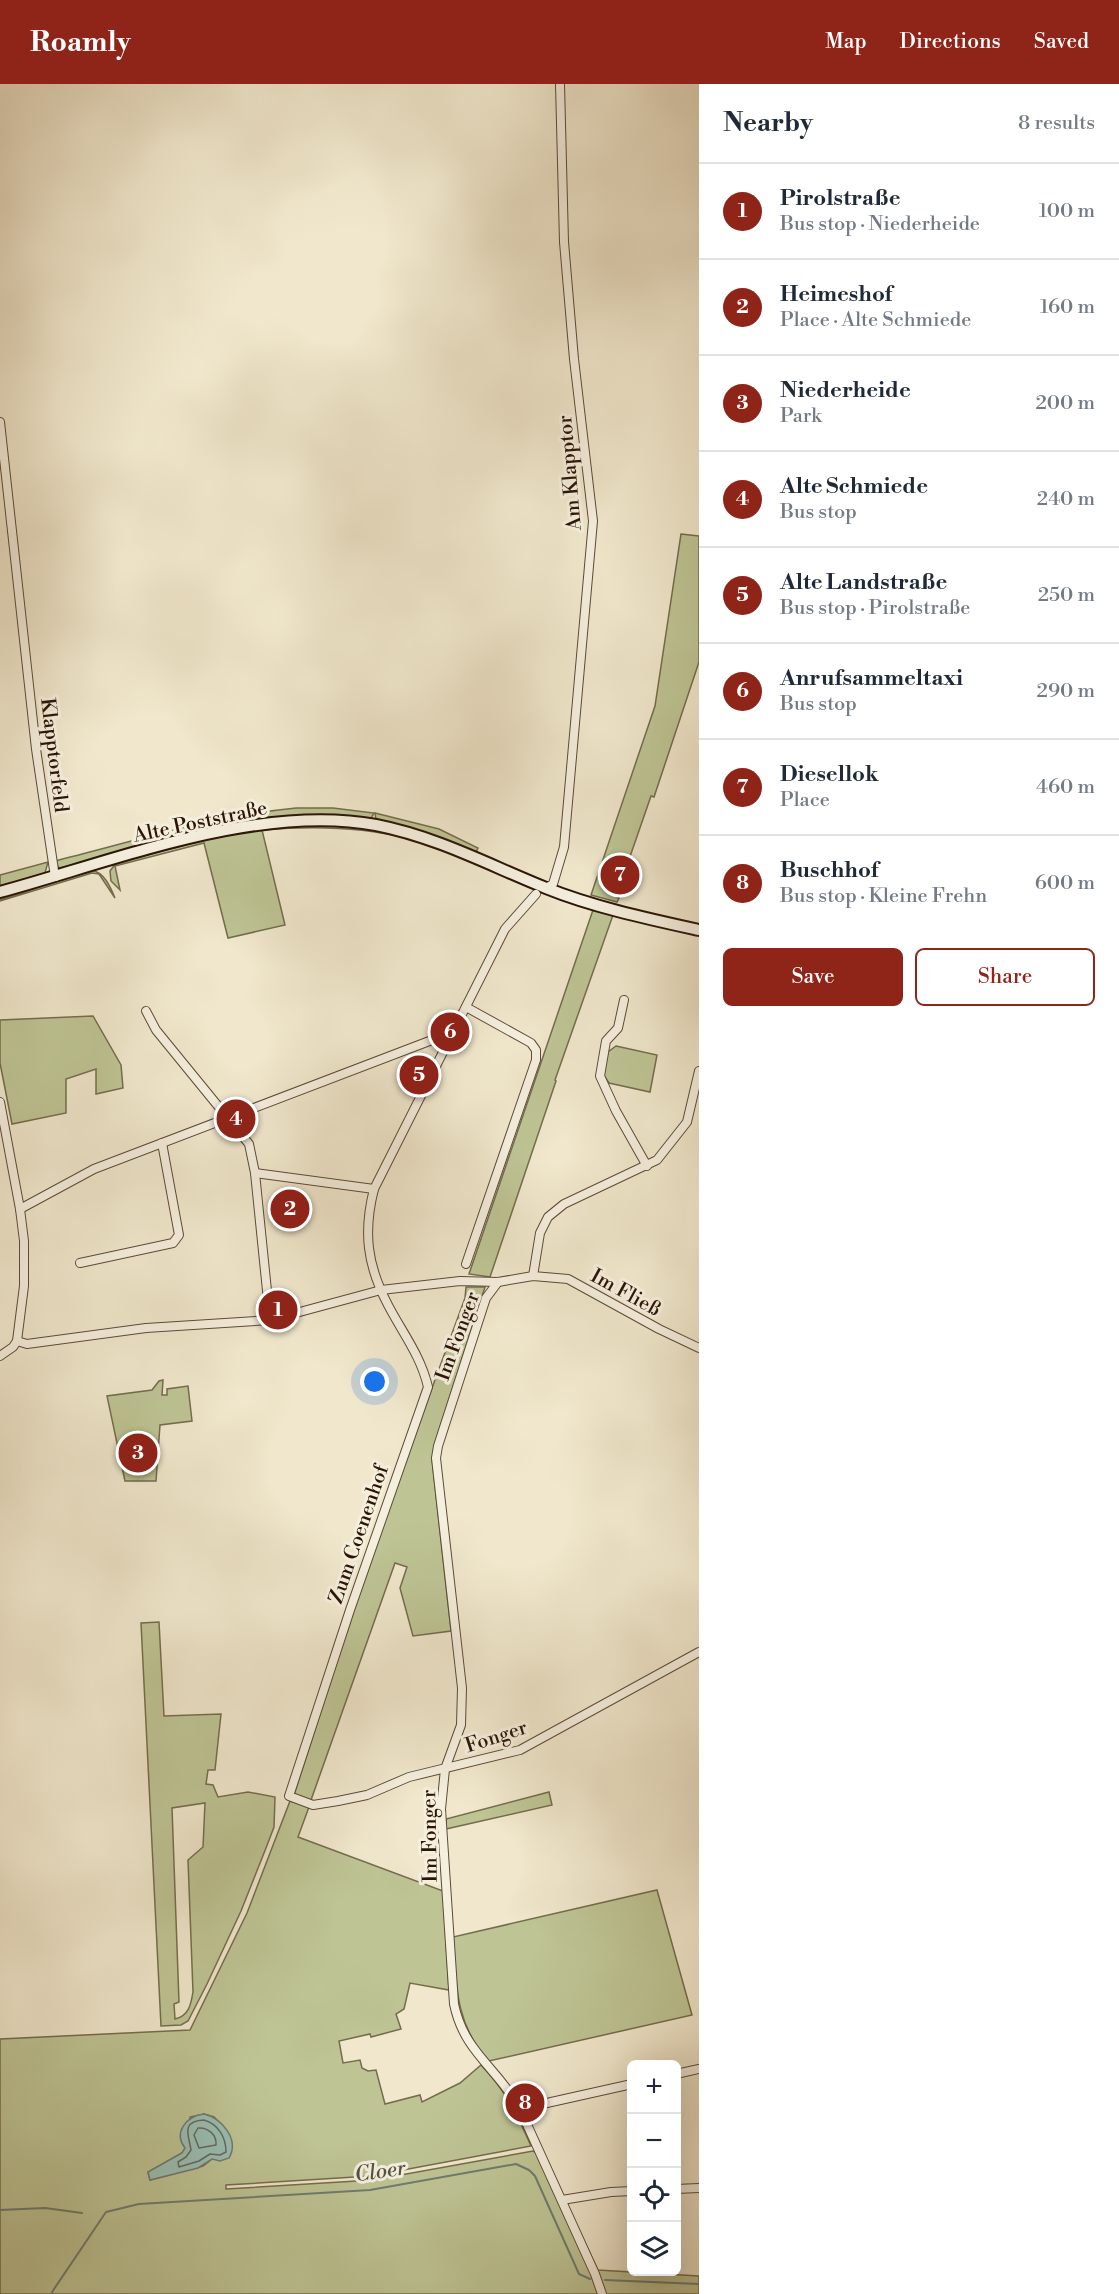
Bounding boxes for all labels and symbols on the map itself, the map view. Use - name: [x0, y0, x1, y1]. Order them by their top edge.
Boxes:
- street label: Am Klapptor: [553, 414, 588, 533]
- street label: Klapptorfeld: [34, 697, 73, 814]
- street label: Alte Poststraße: [130, 796, 270, 849]
- pin: 7: [600, 852, 640, 898]
- pin: 6: [430, 1010, 470, 1054]
- pin: 5: [400, 1052, 438, 1098]
- pin: 4: [216, 1096, 256, 1142]
- pin: 2: [270, 1186, 310, 1232]
- street label: Im Fließ: [586, 1264, 665, 1323]
- pin: 1: [258, 1288, 298, 1332]
- street label: Im Fonger: [431, 1288, 486, 1384]
- your location: [360, 1367, 389, 1396]
- pin: 3: [118, 1430, 158, 1476]
- street label: Zum Coenenhof: [324, 1461, 395, 1607]
- street label: Fonger: [462, 1716, 531, 1759]
- street label: Im Fonger: [417, 1789, 444, 1883]
- pin: 8: [506, 2080, 544, 2126]
- water label: Cloer: [353, 2155, 408, 2188]

